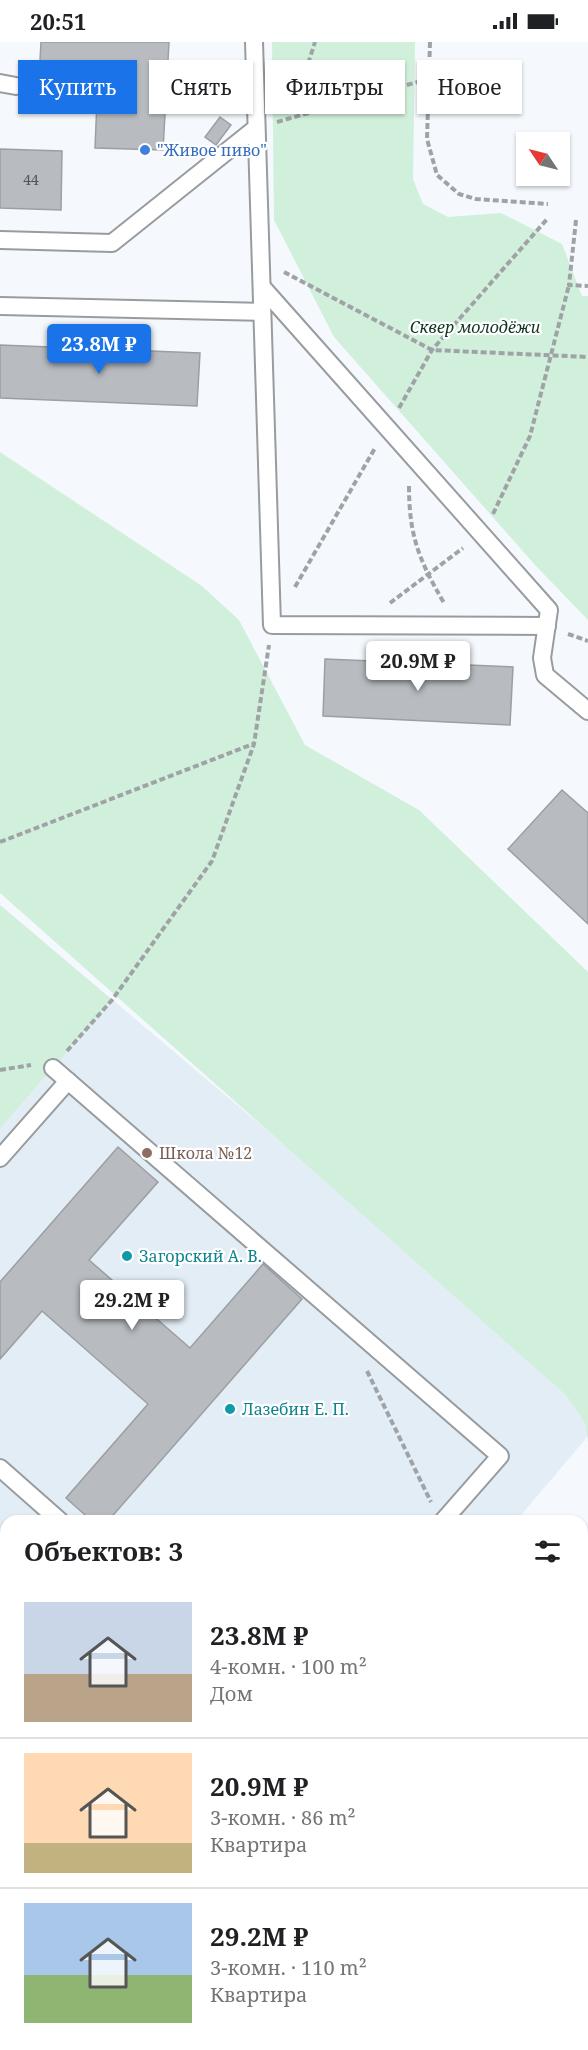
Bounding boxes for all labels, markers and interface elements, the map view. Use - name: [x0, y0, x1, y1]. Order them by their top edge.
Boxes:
- text: 20:51: [30, 6, 86, 36]
- chip: Купить: [18, 60, 137, 114]
- chip: Снять: [149, 60, 253, 114]
- chip: Фильтры: [265, 60, 405, 114]
- chip: Новое: [417, 60, 522, 114]
- north arrow: [516, 132, 570, 186]
- map controls: [516, 132, 570, 186]
- place label: "Живое пиво": [157, 139, 267, 161]
- marker: "Живое пиво": [138, 143, 152, 157]
- house number: 44: [23, 170, 39, 189]
- park label: Сквер молодёжи: [410, 316, 541, 338]
- pin: 23.8M ₽: [44, 324, 154, 375]
- text: 23.8M ₽: [61, 330, 137, 357]
- pin: 20.9M ₽: [363, 641, 473, 692]
- text: 20.9M ₽: [380, 647, 456, 674]
- place label: Школа №12: [159, 1142, 252, 1164]
- marker: Школа №12: [140, 1146, 154, 1160]
- place label: Загорский А. В.: [139, 1245, 262, 1267]
- marker: Загорский А. В.: [120, 1249, 134, 1263]
- pin: 29.2M ₽: [77, 1280, 187, 1331]
- text: 29.2M ₽: [94, 1286, 170, 1313]
- place label: Лазебин Е. П.: [242, 1398, 349, 1420]
- marker: Лазебин Е. П.: [223, 1402, 237, 1416]
- text: Объектов: 3: [24, 1533, 183, 1569]
- icon: filters: [531, 1535, 564, 1568]
- text: 23.8M ₽: [210, 1617, 309, 1653]
- icon: home: [72, 1626, 144, 1698]
- text: 4-комн. · 100 m²: [210, 1653, 367, 1680]
- text: Дом: [210, 1680, 253, 1707]
- text: 20.9M ₽: [210, 1768, 309, 1804]
- icon: home: [72, 1777, 144, 1849]
- text: 3-комн. · 86 m²: [210, 1804, 356, 1831]
- text: Квартира: [210, 1831, 307, 1858]
- text: 29.2M ₽: [210, 1918, 309, 1954]
- icon: home: [72, 1927, 144, 1999]
- text: 3-комн. · 110 m²: [210, 1954, 367, 1981]
- text: Квартира: [210, 1981, 307, 2008]

